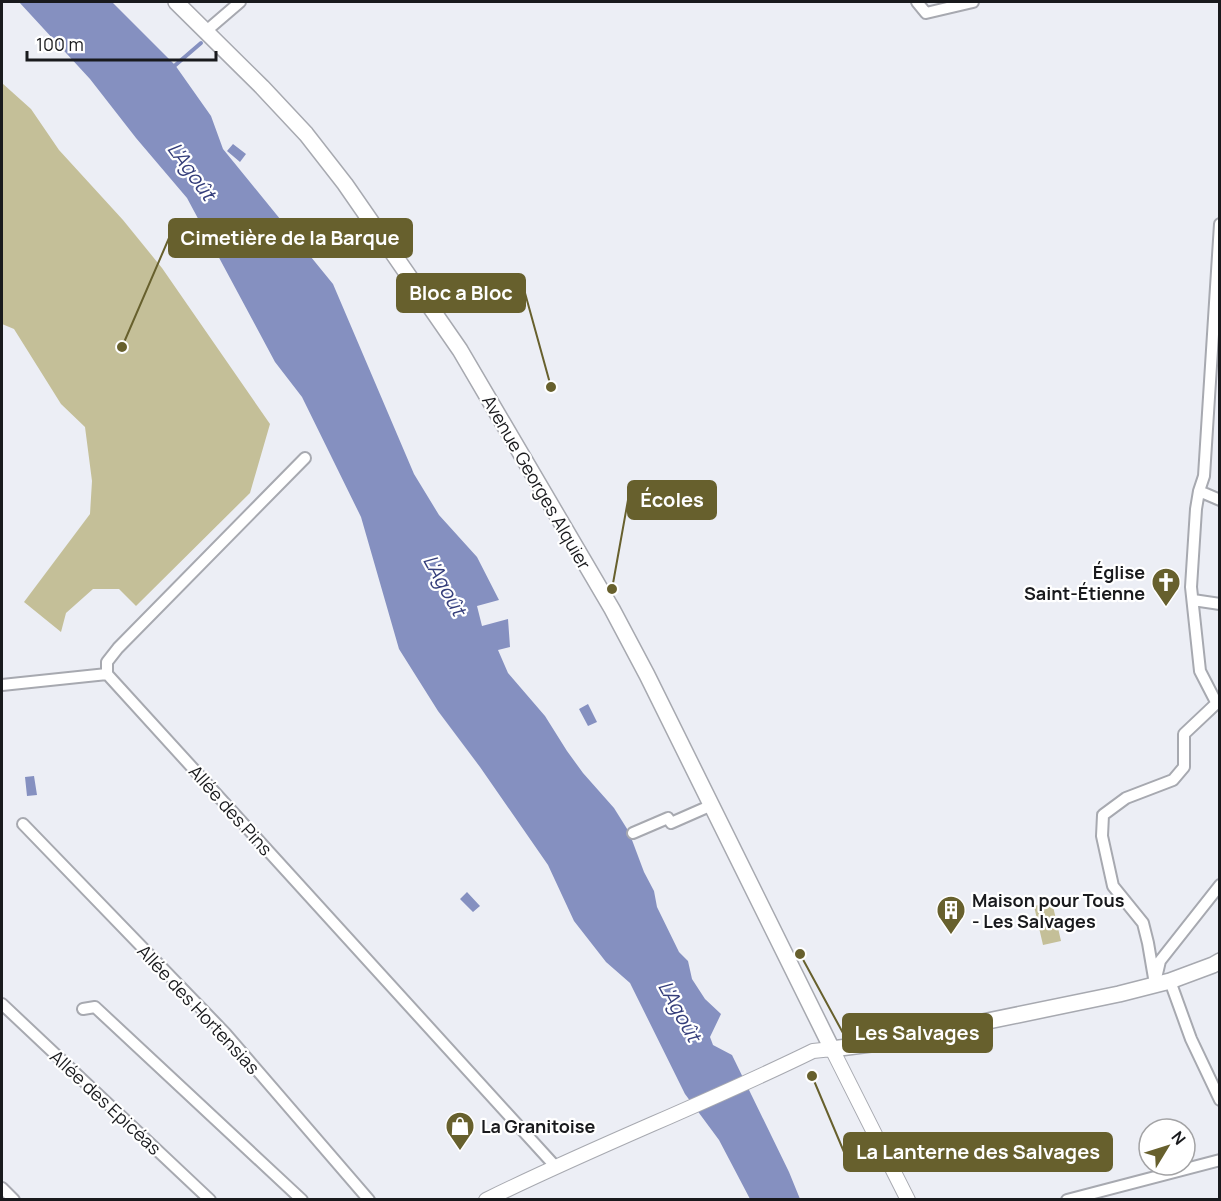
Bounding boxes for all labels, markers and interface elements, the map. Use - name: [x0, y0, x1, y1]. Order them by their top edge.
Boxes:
- scale bar: [27, 24, 216, 62]
- text: 100 m: [36, 32, 84, 56]
- water label: L'Agoût: [162, 136, 223, 207]
- callout: Cimetière de la Barque: [169, 219, 412, 257]
- text: Cimetière de la Barque: [181, 224, 399, 251]
- callout: Bloc a Bloc: [397, 274, 525, 312]
- text: Bloc a Bloc: [409, 279, 513, 306]
- street label: Avenue Georges Alquier: [477, 390, 597, 574]
- callout: Écoles: [628, 481, 716, 519]
- text: Écoles: [640, 486, 704, 513]
- water label: L'Agoût: [417, 550, 474, 622]
- place label: Église Saint-Étienne: [1024, 560, 1145, 605]
- church icon: Église Saint-Étienne: [1150, 566, 1182, 608]
- street label: Allée des Pins: [184, 760, 278, 860]
- place label: Maison pour Tous - Les Salvages: [972, 888, 1125, 933]
- building icon: Maison pour Tous - Les Salvages: [935, 894, 967, 936]
- street label: Allée des Hortensias: [133, 939, 265, 1079]
- water label: L'Agoût: [652, 976, 709, 1048]
- callout: Les Salvages: [843, 1014, 992, 1052]
- text: Les Salvages: [855, 1019, 980, 1046]
- street label: Allée des Epicéas: [45, 1044, 167, 1160]
- shop icon: La Granitoise: [444, 1110, 476, 1152]
- place label: La Granitoise: [481, 1114, 596, 1138]
- north arrow: [1137, 1117, 1197, 1177]
- text: N: [1167, 1126, 1191, 1149]
- callout: La Lanterne des Salvages: [844, 1133, 1112, 1171]
- text: La Lanterne des Salvages: [856, 1138, 1100, 1165]

